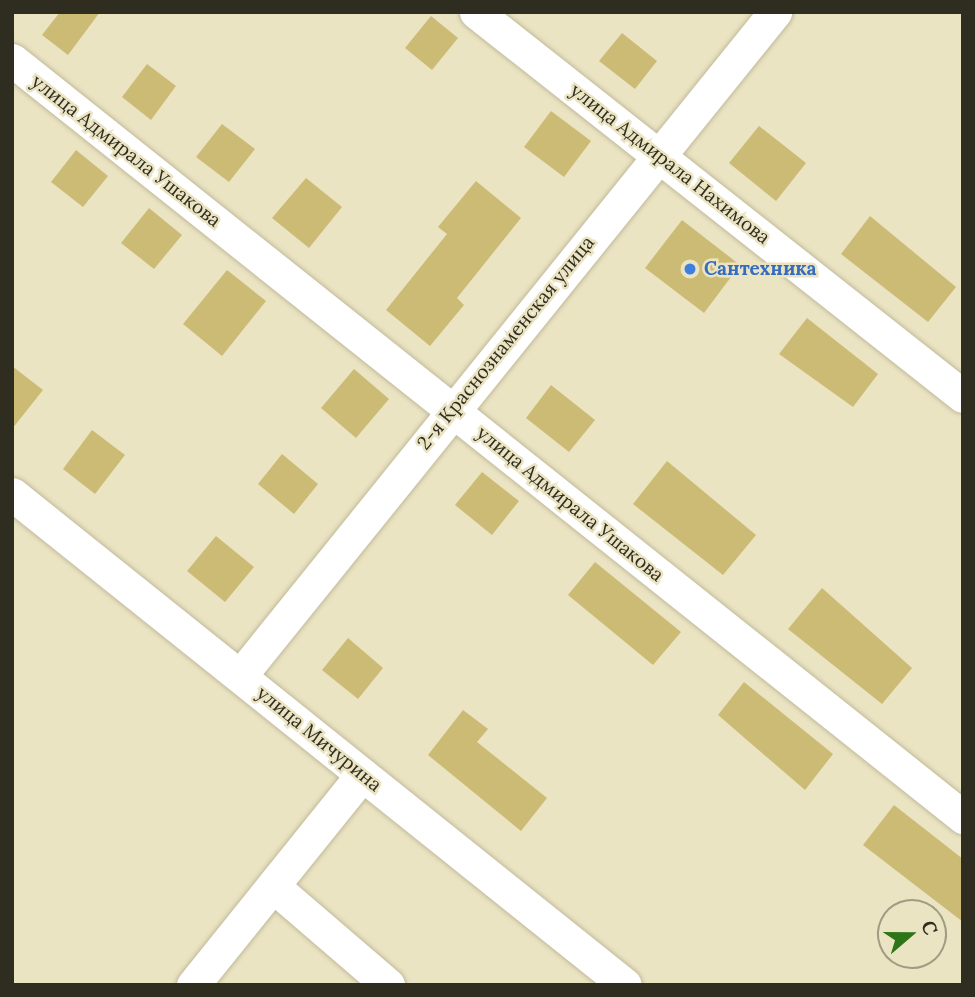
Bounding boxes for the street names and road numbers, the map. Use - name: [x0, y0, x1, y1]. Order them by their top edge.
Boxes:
- street label: улица Адмирала Ушакова: [27, 70, 225, 232]
- street label: улица Адмирала Нахимова: [566, 79, 774, 249]
- street label: 2-я Краснознаменская улица: [413, 232, 599, 454]
- street label: улица Адмирала Ушакова: [472, 422, 668, 586]
- street label: улица Мичурина: [252, 682, 386, 796]

